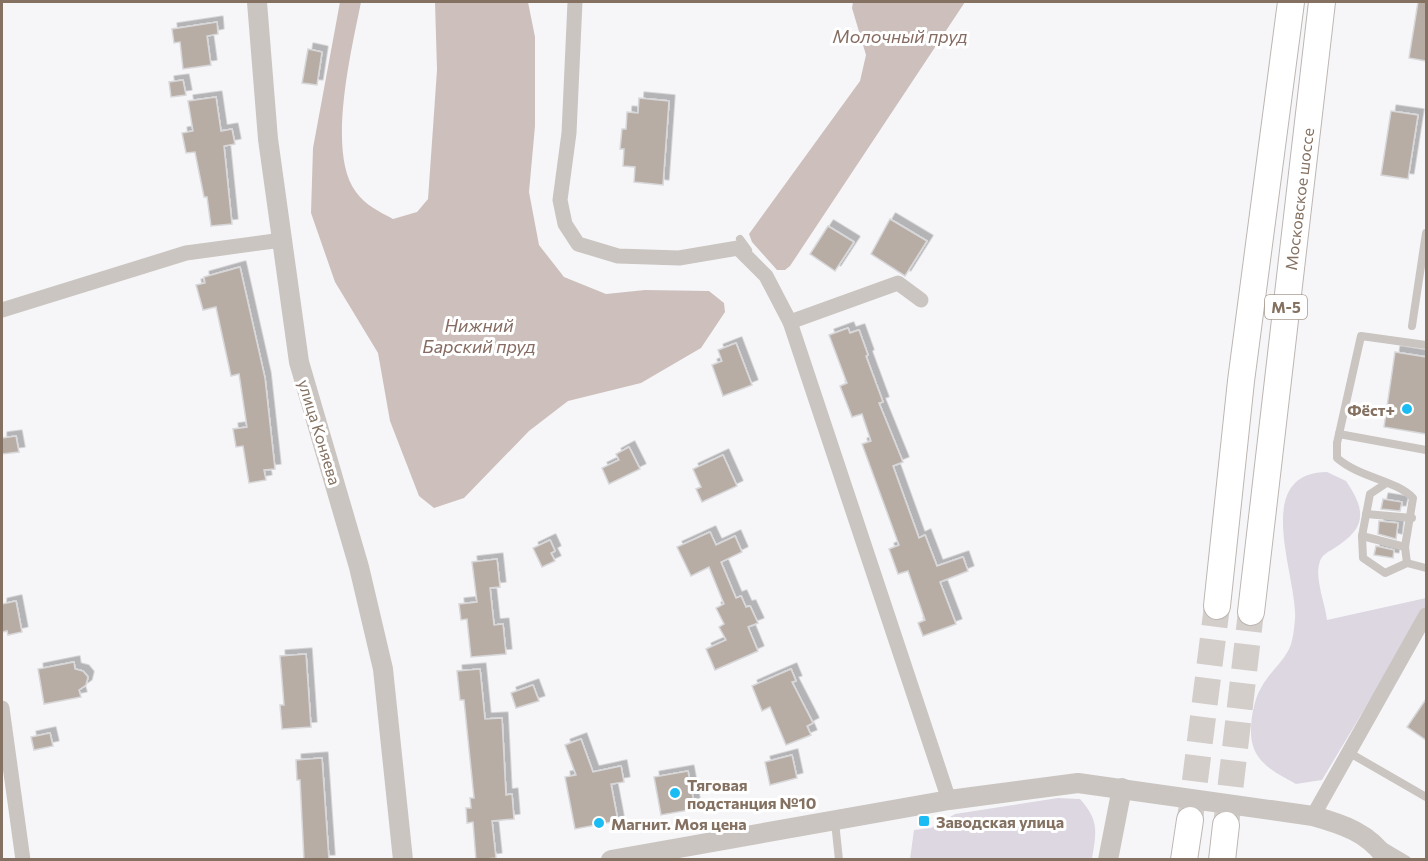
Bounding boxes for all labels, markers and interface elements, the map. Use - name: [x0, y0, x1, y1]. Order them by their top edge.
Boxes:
- water label: Молочный пруд: [832, 25, 968, 47]
- street label: Московское шоссе: [1281, 127, 1317, 271]
- road number: М-5: [1265, 295, 1307, 319]
- water label: Нижний Барский пруд: [422, 314, 536, 357]
- street label: улица Коняева: [295, 377, 345, 487]
- place label: Фёст+: [1347, 400, 1395, 419]
- marker: Фёст+: [1400, 402, 1414, 416]
- place label: Тяговая подстанция №10: [687, 775, 816, 812]
- marker: Тяговая подстанция №10: [668, 786, 682, 800]
- place label: Заводская улица: [936, 812, 1064, 831]
- place label: Магнит. Моя цена: [611, 814, 747, 833]
- marker: Заводская улица: [917, 814, 931, 828]
- marker: Магнит. Моя цена: [592, 816, 606, 830]

